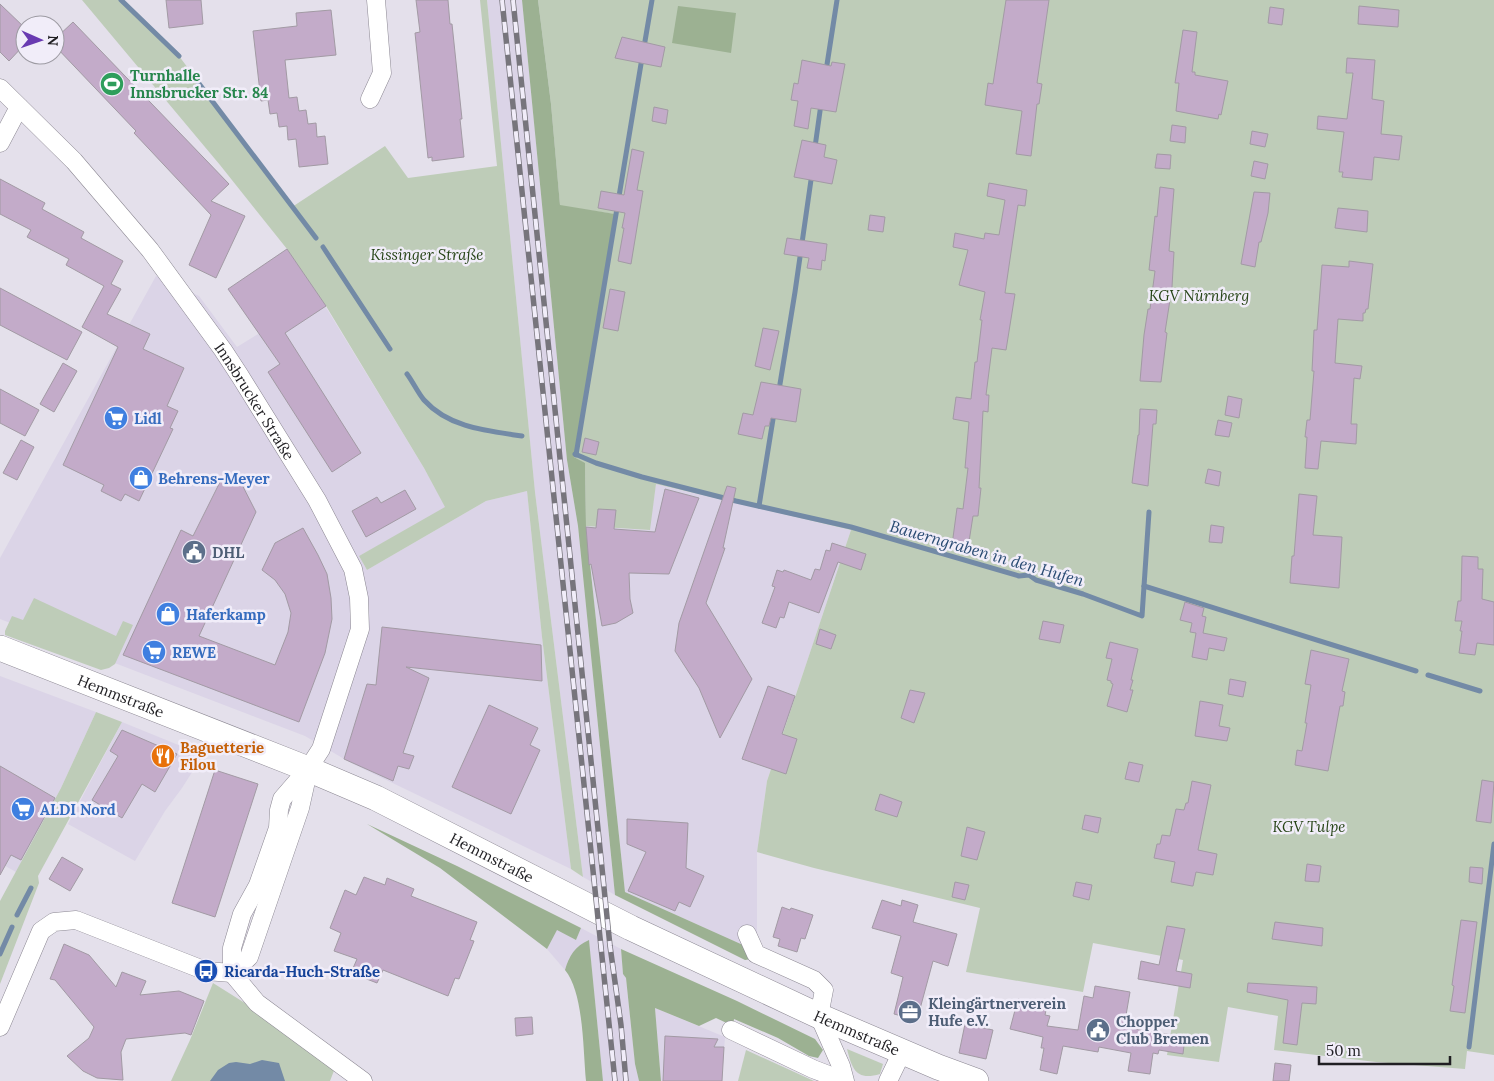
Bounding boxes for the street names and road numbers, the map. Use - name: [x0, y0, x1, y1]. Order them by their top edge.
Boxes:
- street label: Innsbrucker Straße: [211, 338, 299, 463]
- street label: Hemmstraße: [75, 670, 167, 721]
- street label: Hemmstraße: [447, 828, 537, 886]
- street label: Hemmstraße: [811, 1006, 903, 1059]

